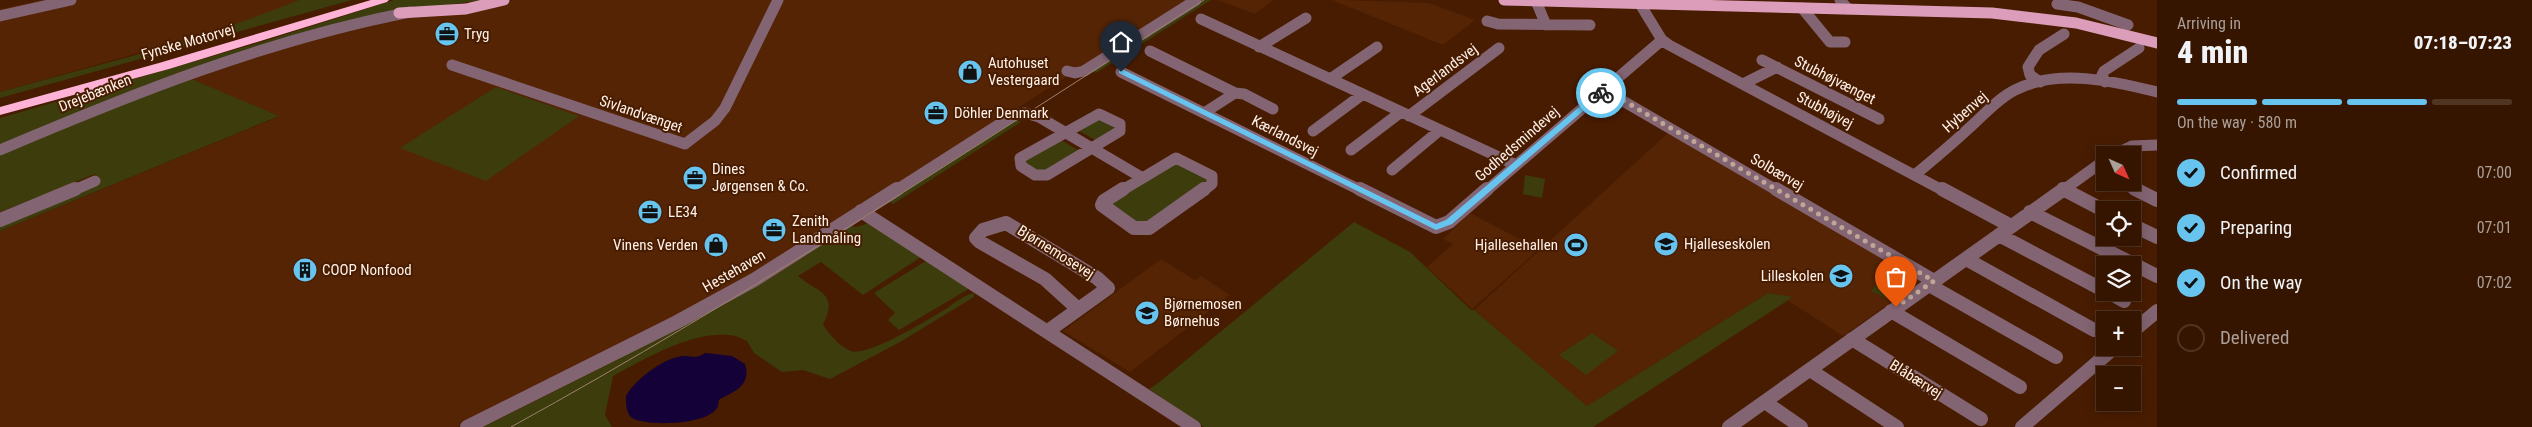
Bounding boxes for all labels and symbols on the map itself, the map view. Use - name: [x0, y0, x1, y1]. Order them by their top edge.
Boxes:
- street label: Fynske Motorvej: [139, 20, 237, 64]
- office icon: Tryg: [434, 21, 460, 47]
- pin: [1100, 21, 1142, 72]
- place label: Tryg: [464, 25, 490, 43]
- street label: Agerlandsvej: [1409, 40, 1481, 100]
- street label: Stubhøjvænget: [1792, 52, 1878, 108]
- place label: Autohuset Vestergaard: [988, 54, 1060, 89]
- shop icon: Autohuset Vestergaard: [957, 59, 983, 85]
- courier: [1576, 68, 1626, 118]
- street label: Drejebænken: [56, 70, 134, 116]
- street label: Stubhøjvej: [1794, 88, 1856, 132]
- street label: Hybenvej: [1939, 88, 1991, 136]
- street label: Sivlandvænget: [597, 91, 685, 137]
- office icon: Döhler Denmark: [923, 100, 949, 126]
- street label: Godhedsmindevej: [1471, 103, 1563, 185]
- place label: Döhler Denmark: [954, 104, 1049, 122]
- street label: Kærlandsvej: [1249, 112, 1321, 160]
- north arrow: [2096, 146, 2141, 191]
- street label: Solbærvej: [1747, 150, 1807, 194]
- place label: Dines Jørgensen & Co.: [712, 160, 809, 195]
- office icon: Dines Jørgensen & Co.: [682, 165, 708, 191]
- office icon: LE34: [637, 199, 663, 225]
- place label: LE34: [668, 203, 697, 221]
- place label: Zenith Landmåling: [792, 212, 861, 247]
- office icon: Zenith Landmåling: [761, 217, 787, 243]
- street label: Bjørnemosevej: [1014, 221, 1098, 283]
- school or university icon: Hjalleseskolen: [1653, 231, 1679, 257]
- shop icon: Vinens Verden: [703, 232, 729, 258]
- sports icon: Hjallesehallen: [1563, 232, 1589, 258]
- place label: Hjalleseskolen: [1684, 235, 1771, 253]
- place label: Vinens Verden: [613, 236, 698, 254]
- place label: Hjallesehallen: [1475, 236, 1558, 254]
- street label: Hestehaven: [699, 246, 769, 296]
- pin: [1875, 256, 1917, 307]
- building icon: COOP Nonfood: [292, 257, 318, 283]
- place label: COOP Nonfood: [322, 261, 412, 279]
- school or university icon: Lilleskolen: [1828, 263, 1854, 289]
- place label: Lilleskolen: [1761, 267, 1824, 285]
- place label: Bjørnemosen Børnehus: [1164, 295, 1242, 330]
- school or university icon: Bjørnemosen Børnehus: [1134, 300, 1160, 326]
- street label: Blåbærvej: [1886, 356, 1946, 402]

